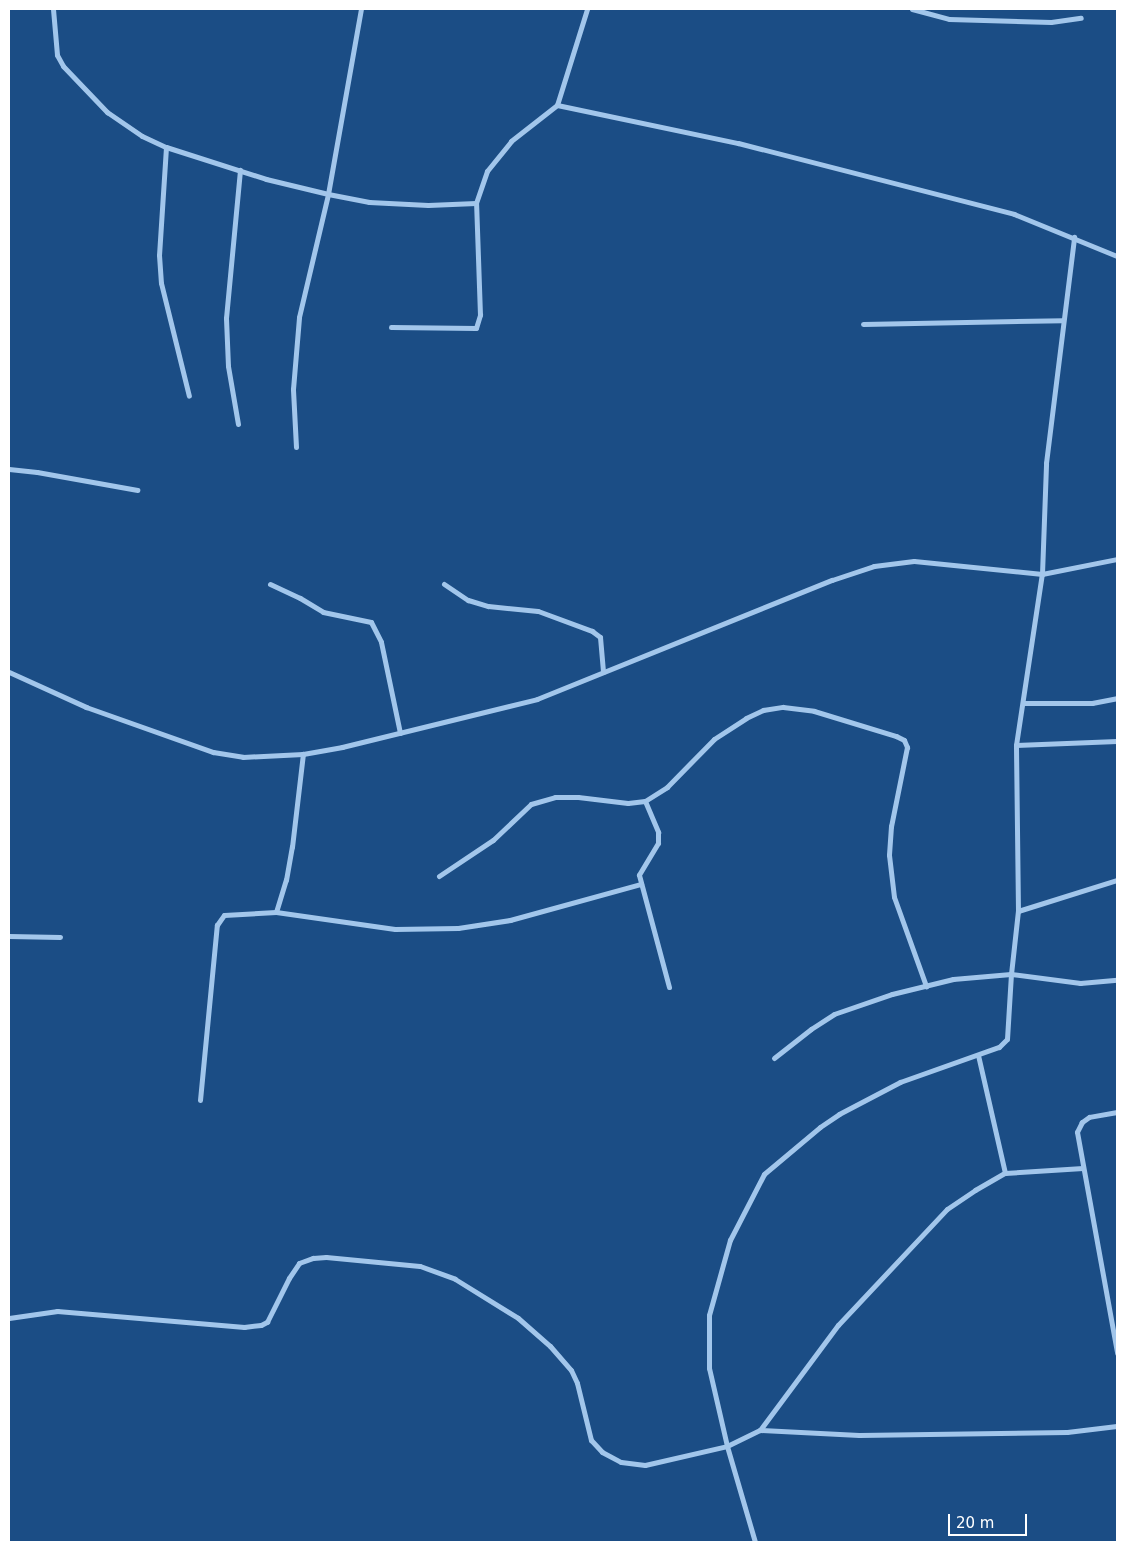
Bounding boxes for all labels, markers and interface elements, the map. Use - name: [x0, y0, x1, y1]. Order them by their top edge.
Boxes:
- scale bar: [951, 1504, 1030, 1536]
- text: 20 m: [956, 1514, 994, 1532]

